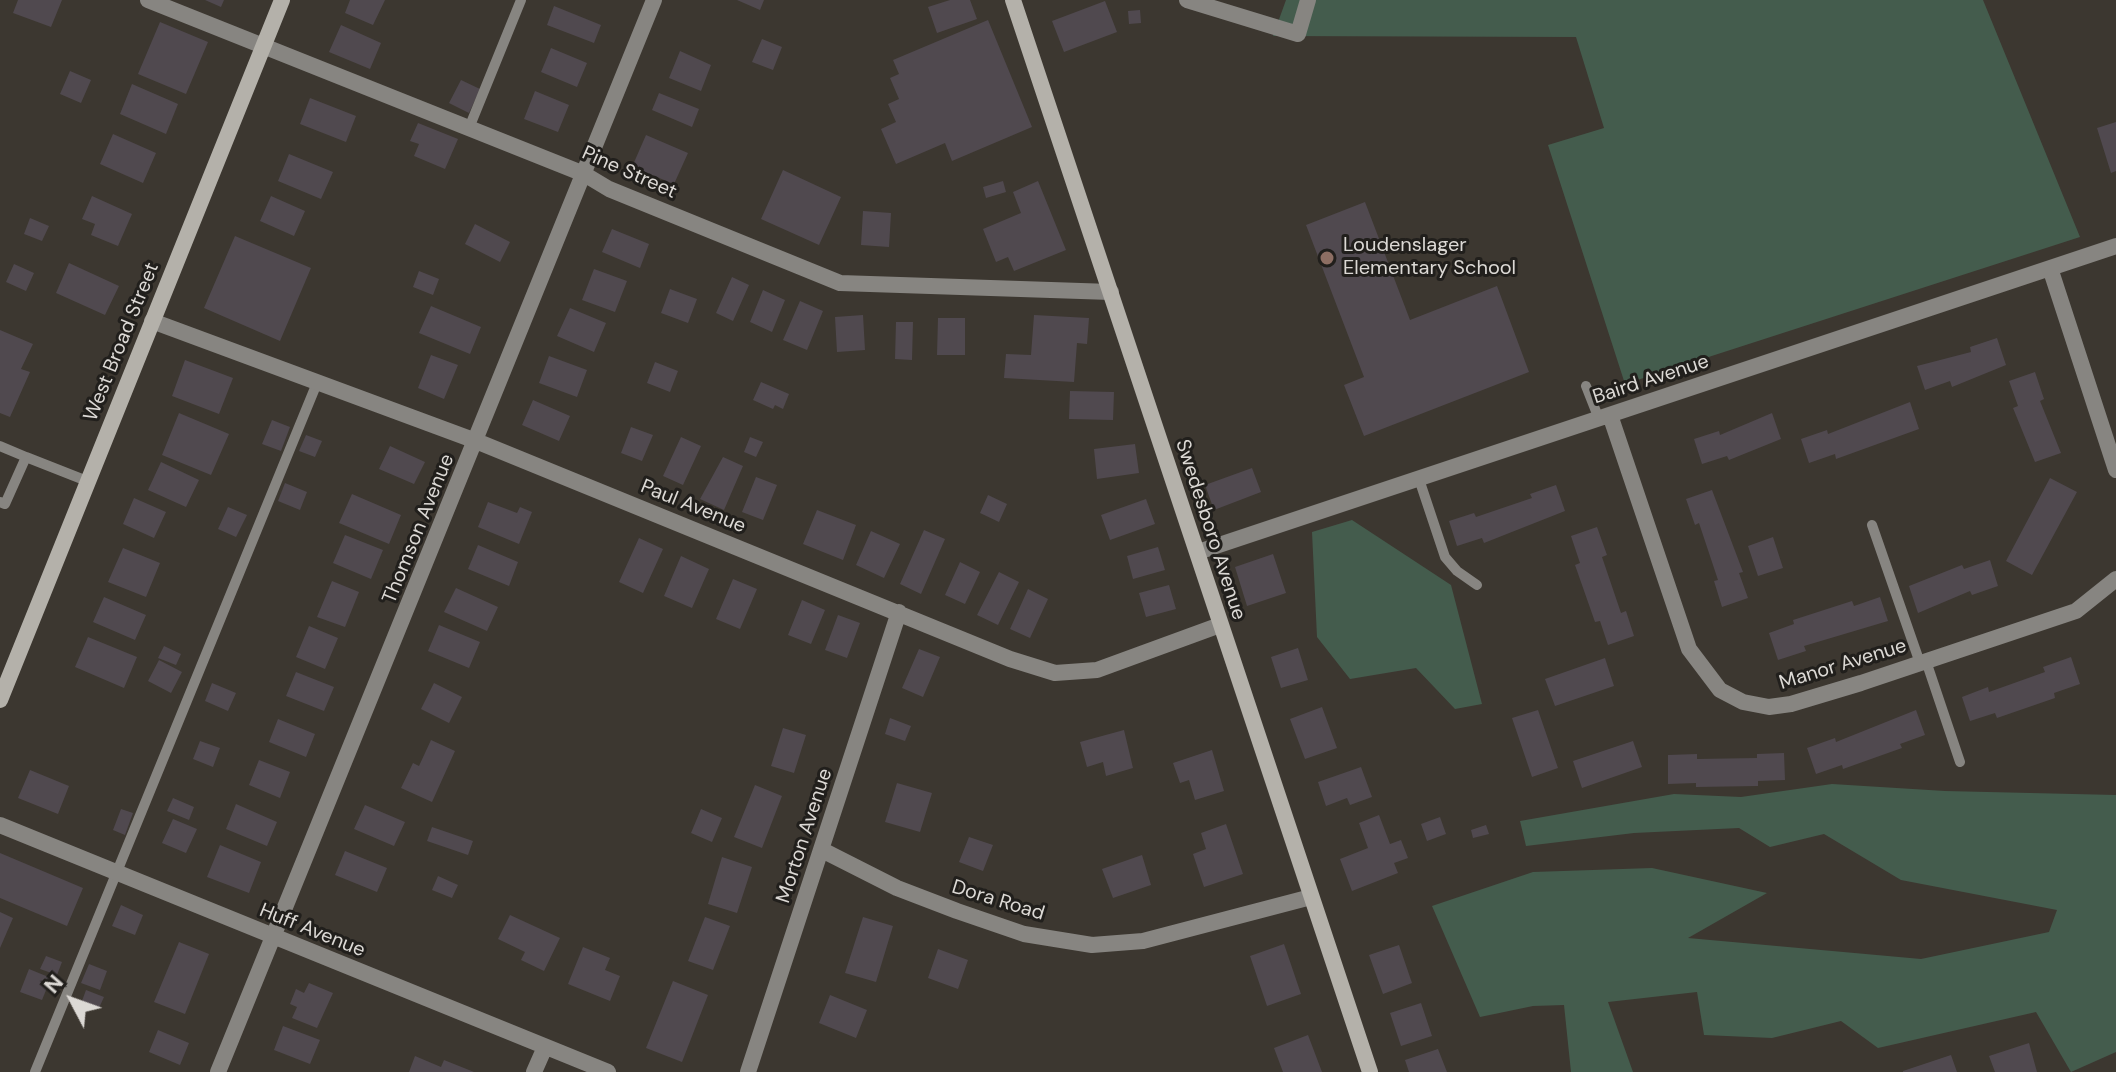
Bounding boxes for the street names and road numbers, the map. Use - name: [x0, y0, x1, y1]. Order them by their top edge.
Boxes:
- street label: Pine Street: [578, 141, 680, 205]
- street label: West Broad Street: [79, 259, 165, 425]
- street label: Baird Avenue: [1590, 350, 1712, 410]
- street label: Swedesboro Avenue: [1169, 437, 1251, 623]
- street label: Thomson Avenue: [378, 451, 460, 607]
- street label: Paul Avenue: [637, 475, 749, 539]
- street label: Manor Avenue: [1777, 634, 1909, 696]
- street label: Morton Avenue: [772, 766, 838, 906]
- street label: Dora Road: [949, 876, 1047, 926]
- street label: Huff Avenue: [256, 899, 368, 963]

